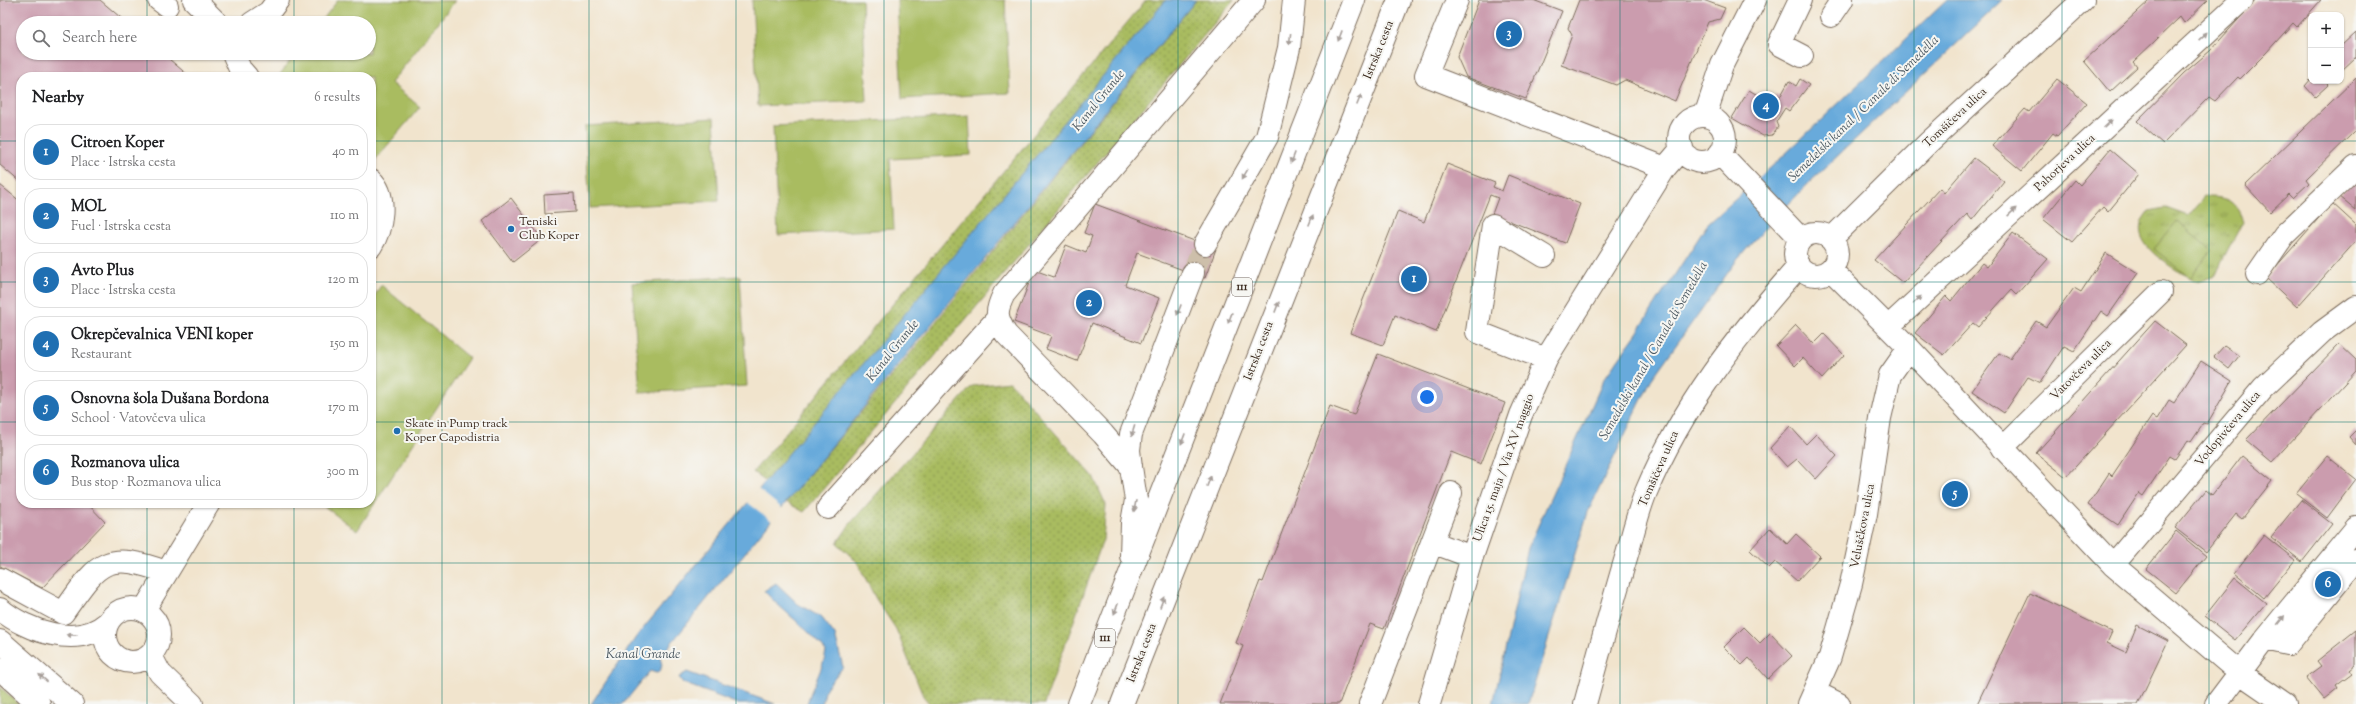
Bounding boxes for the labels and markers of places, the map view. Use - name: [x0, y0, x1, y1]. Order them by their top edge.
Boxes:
- pin: 3: [1496, 19, 1522, 49]
- pin: 4: [1753, 91, 1779, 121]
- place label: Teniski Club Koper: [519, 213, 580, 245]
- marker: Teniski Club Koper: [506, 224, 516, 234]
- pin: 1: [1401, 264, 1427, 294]
- pin: 2: [1076, 288, 1102, 318]
- place label: Skate in Pump track Koper Capodistria: [405, 415, 508, 447]
- marker: Skate in Pump track Koper Capodistria: [392, 426, 402, 436]
- pin: 5: [1942, 479, 1968, 509]
- pin: 6: [2315, 569, 2341, 599]

